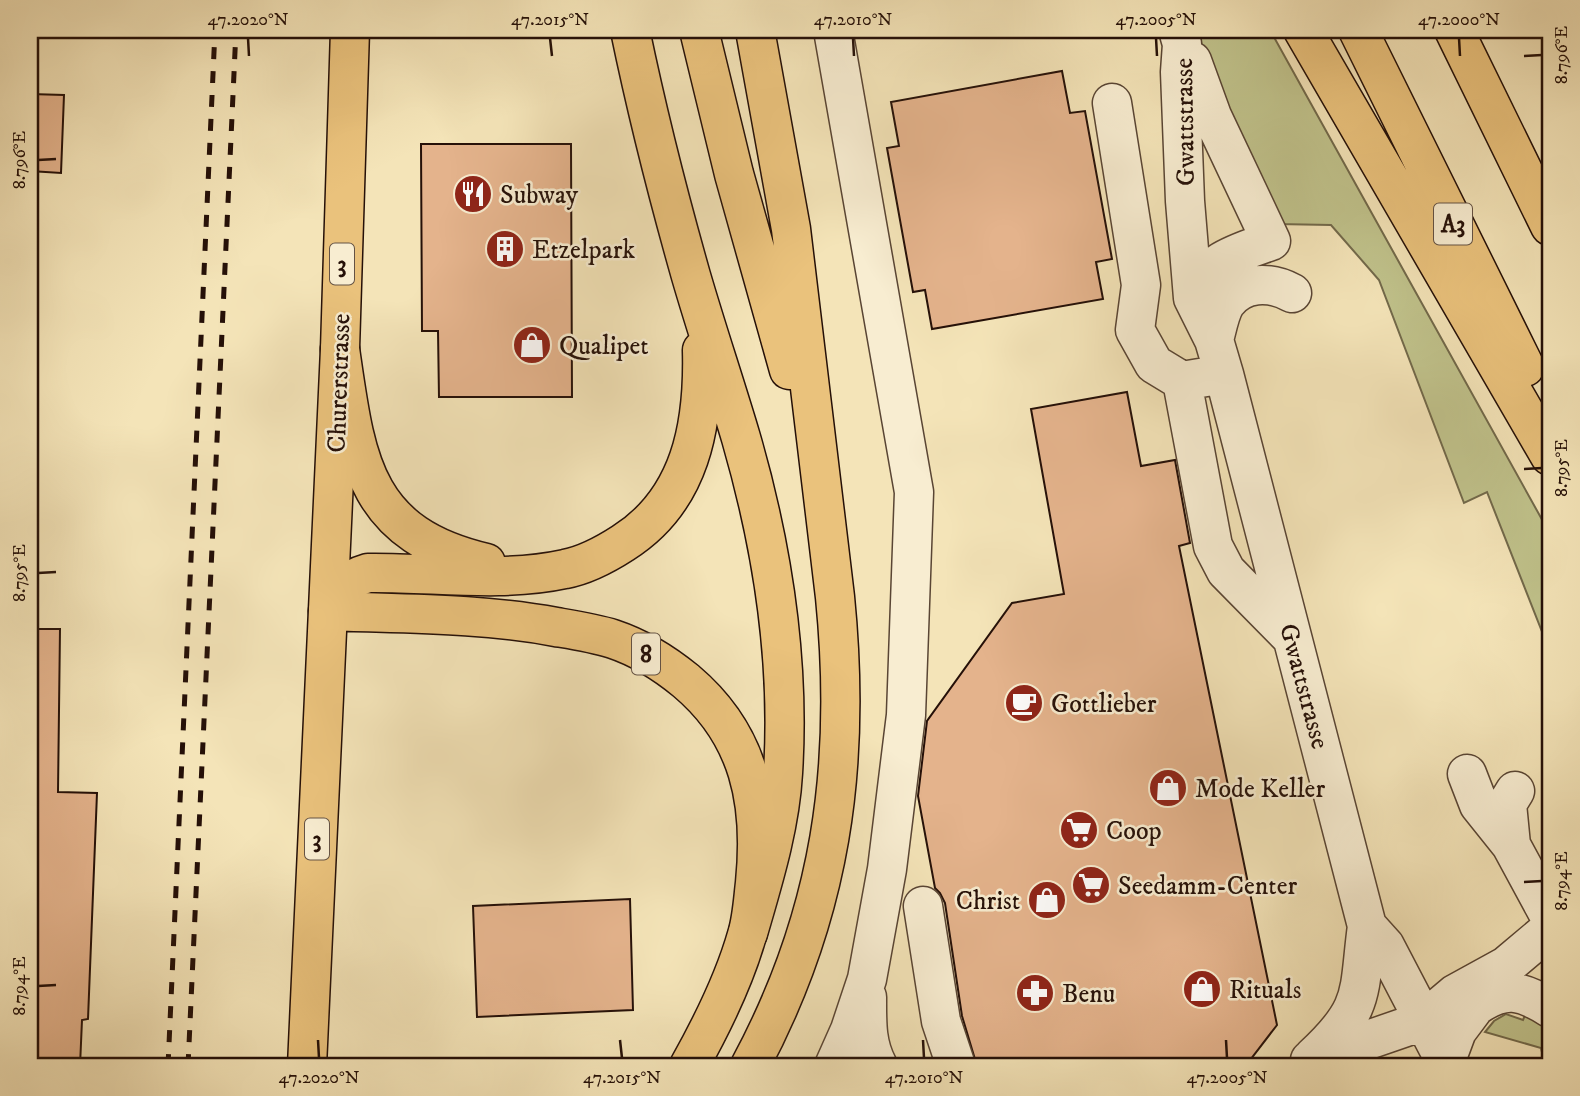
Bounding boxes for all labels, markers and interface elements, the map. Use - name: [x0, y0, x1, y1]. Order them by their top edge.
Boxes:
- text: 47.2020°N: [208, 9, 289, 31]
- text: 47.2015°N: [511, 9, 589, 31]
- text: 47.2010°N: [814, 9, 893, 31]
- text: 47.2005°N: [1115, 9, 1197, 31]
- text: 47.2000°N: [1418, 9, 1500, 31]
- text: 8.796°E: [1551, 25, 1573, 84]
- street label: Gwattstrasse: [1168, 58, 1203, 186]
- text: 8.796°E: [9, 130, 31, 189]
- restaurant icon: Subway: [452, 173, 494, 215]
- place label: Subway: [500, 179, 579, 212]
- road number: A3: [1434, 204, 1472, 244]
- building icon: Etzelpark: [484, 228, 526, 270]
- place label: Etzelpark: [532, 234, 635, 267]
- road number: 3: [330, 244, 354, 284]
- street label: Churerstrasse: [321, 313, 358, 453]
- shop icon: Qualipet: [511, 324, 553, 366]
- place label: Qualipet: [559, 330, 649, 363]
- text: 8.795°E: [1551, 439, 1573, 497]
- text: 8.795°E: [9, 544, 31, 602]
- street label: Gwattstrasse: [1271, 620, 1336, 753]
- road number: 8: [632, 634, 660, 674]
- cafe icon: Gottlieber: [1003, 682, 1045, 724]
- place label: Gottlieber: [1051, 688, 1157, 721]
- shop icon: Mode Keller: [1147, 767, 1189, 809]
- place label: Mode Keller: [1195, 773, 1325, 806]
- supermarket icon: Coop: [1058, 809, 1100, 851]
- place label: Coop: [1106, 815, 1162, 848]
- road number: 3: [305, 818, 329, 860]
- text: 8.794°E: [1551, 851, 1573, 911]
- supermarket icon: Seedamm-Center: [1070, 864, 1112, 906]
- place label: Seedamm-Center: [1118, 870, 1297, 903]
- shop icon: Christ: [1026, 879, 1068, 921]
- place label: Christ: [956, 885, 1020, 918]
- text: 8.794°E: [9, 956, 31, 1016]
- shop icon: Rituals: [1181, 968, 1223, 1010]
- pharmacy icon: Benu: [1014, 972, 1056, 1014]
- place label: Rituals: [1229, 974, 1301, 1007]
- place label: Benu: [1062, 978, 1115, 1011]
- text: 47.2020°N: [279, 1067, 360, 1089]
- text: 47.2015°N: [583, 1067, 661, 1089]
- text: 47.2010°N: [885, 1067, 964, 1089]
- text: 47.2005°N: [1186, 1067, 1268, 1089]

